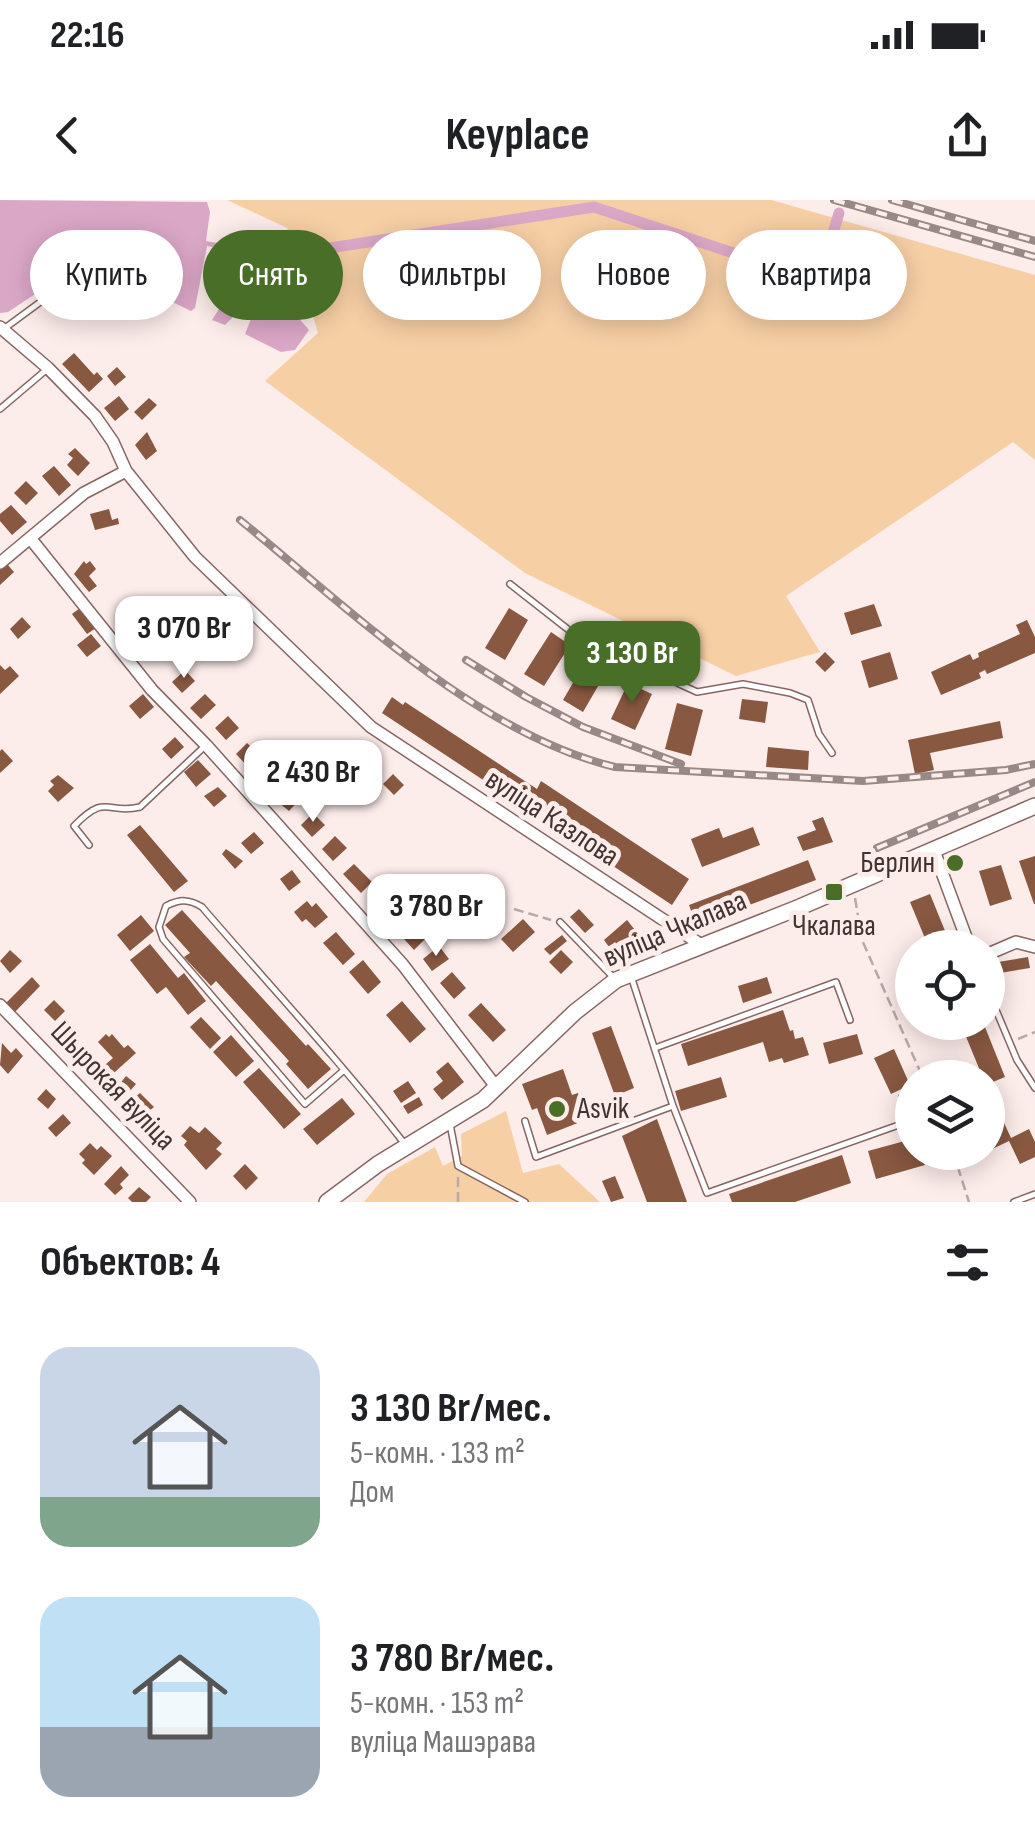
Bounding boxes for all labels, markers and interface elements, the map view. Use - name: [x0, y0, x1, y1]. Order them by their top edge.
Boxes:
- text: 22:16: [50, 13, 125, 58]
- icon: back: [40, 108, 95, 163]
- text: Keyplace: [445, 108, 590, 163]
- icon: share: [940, 108, 995, 163]
- chip: Купить: [30, 230, 183, 320]
- chip: Снять: [203, 230, 343, 320]
- chip: Фильтры: [363, 230, 541, 320]
- chip: Новое: [561, 230, 706, 320]
- chip: Квартира: [726, 230, 907, 320]
- pin: 3 070 Br: [81, 596, 287, 681]
- text: 3 070 Br: [137, 609, 231, 648]
- pin: 3 130 Br: [529, 621, 735, 706]
- text: 3 130 Br: [586, 634, 678, 673]
- pin: 2 430 Br: [210, 740, 416, 825]
- text: 2 430 Br: [266, 753, 360, 792]
- street label: вуліца Казлова: [479, 762, 625, 874]
- place label: Берлин: [860, 845, 935, 881]
- marker: Берлин: [944, 852, 966, 874]
- pin: 3 780 Br: [333, 874, 539, 959]
- marker: Чкалава: [823, 881, 845, 903]
- street label: вуліца Чкалава: [598, 883, 752, 975]
- text: 3 780 Br: [389, 887, 483, 926]
- place label: Чкалава: [792, 908, 876, 944]
- map controls: [895, 930, 1005, 1170]
- button: locate: [895, 930, 1005, 1040]
- street label: Шырокая вуліца: [43, 1014, 183, 1158]
- button: layers: [895, 1060, 1005, 1170]
- place label: Asvik: [576, 1091, 630, 1127]
- marker: Asvik: [546, 1098, 568, 1120]
- icon: filters: [940, 1235, 995, 1290]
- text: Объектов: 4: [40, 1237, 220, 1288]
- text: 3 130 Br/мес.: [350, 1383, 552, 1434]
- icon: home: [120, 1387, 240, 1507]
- text: 5-комн. · 133 m²: [350, 1434, 525, 1473]
- text: Дом: [350, 1473, 394, 1512]
- text: 3 780 Br/мес.: [350, 1633, 554, 1684]
- icon: home: [120, 1637, 240, 1757]
- text: 5-комн. · 153 m²: [350, 1684, 524, 1723]
- text: вуліца Машэрава: [350, 1723, 536, 1762]

